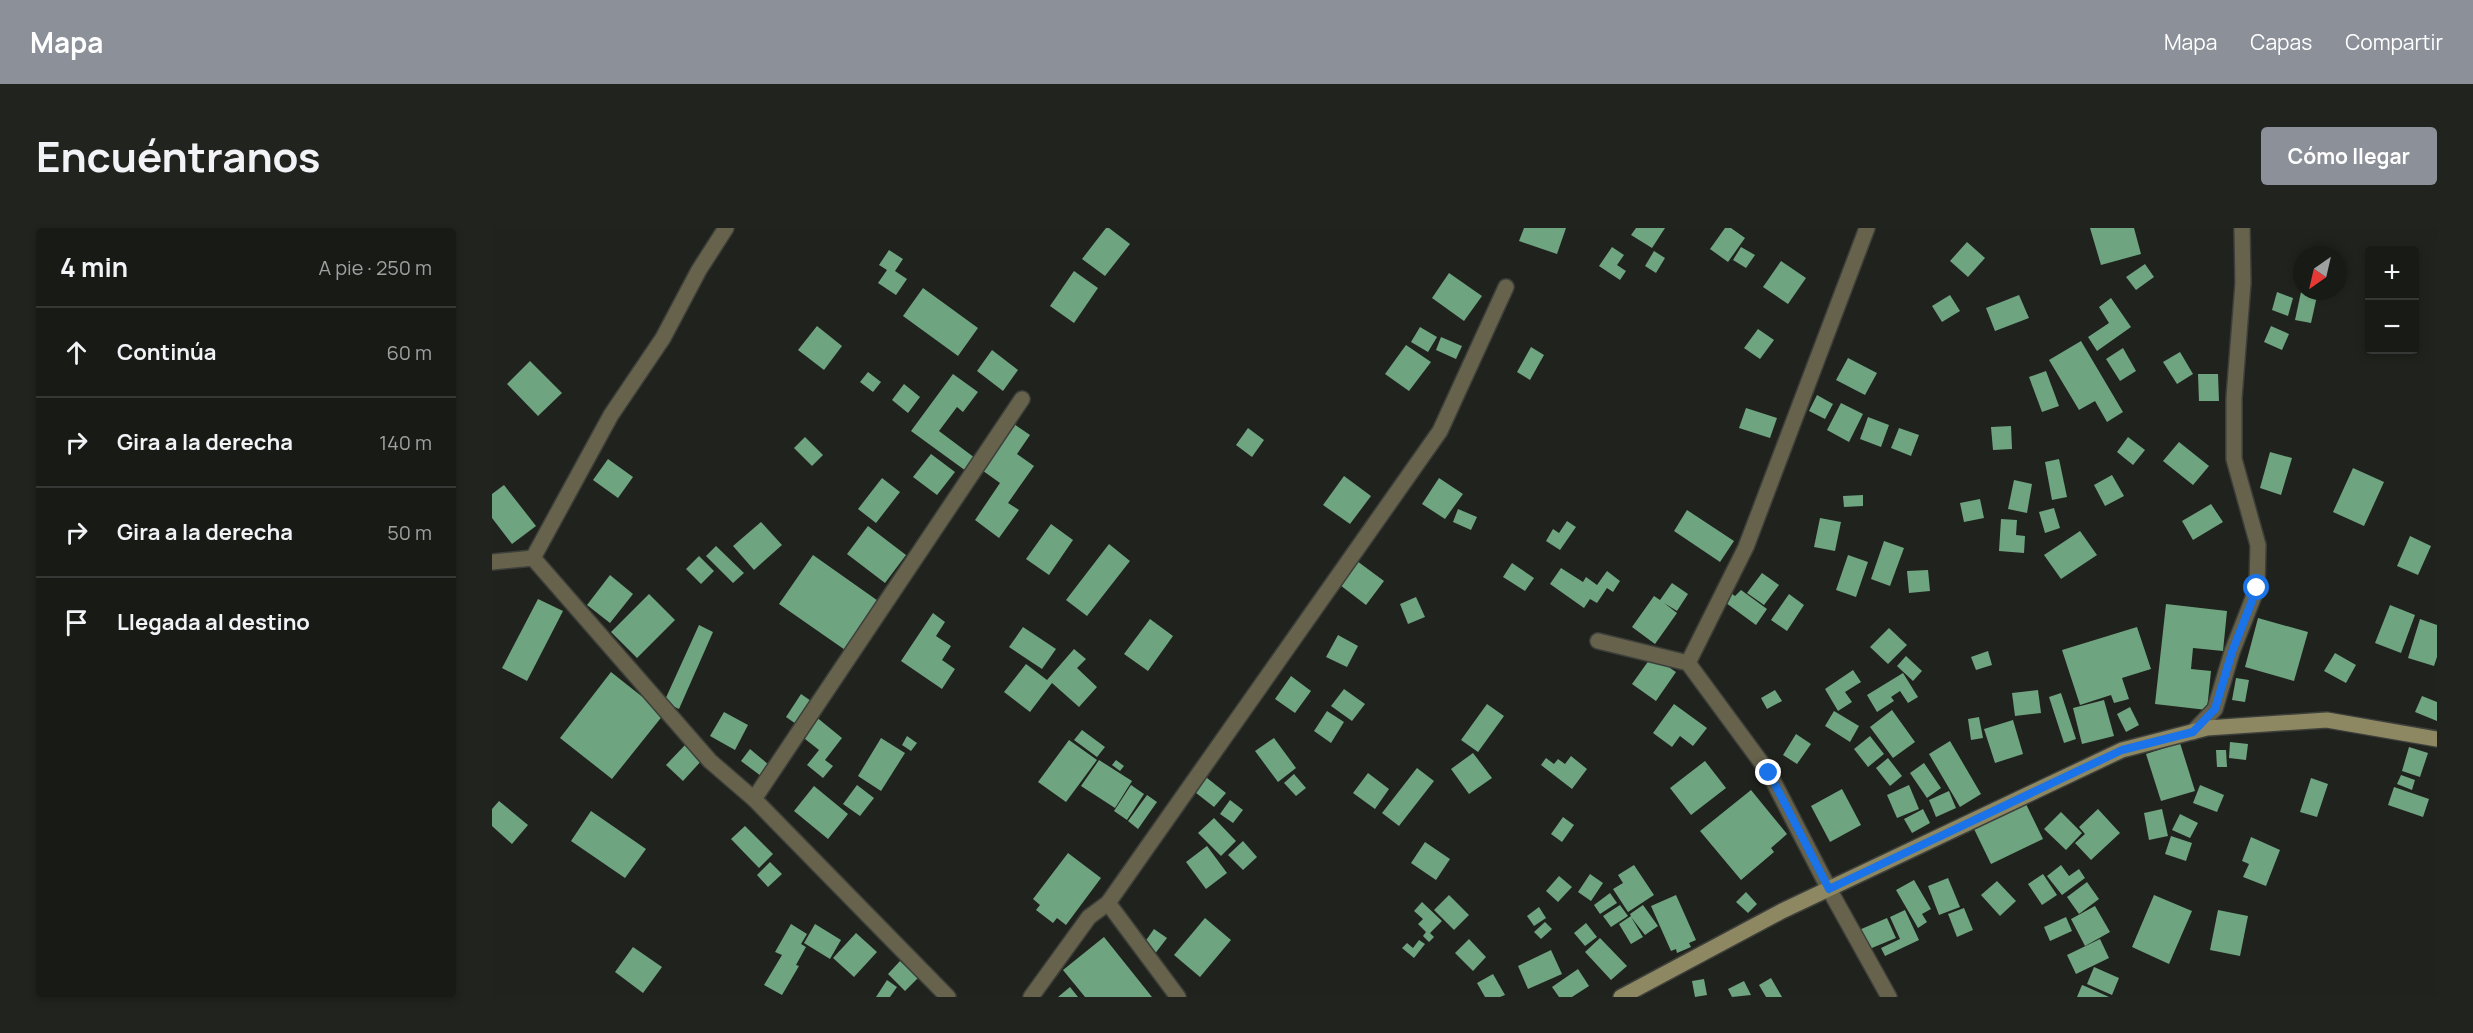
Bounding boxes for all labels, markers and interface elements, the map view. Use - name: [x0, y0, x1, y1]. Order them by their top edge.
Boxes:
- text: Mapa: [30, 23, 103, 61]
- text: Mapa: [2164, 28, 2217, 56]
- text: Capas: [2250, 28, 2312, 56]
- text: Compartir: [2345, 28, 2443, 56]
- text: Encuéntranos: [36, 127, 321, 185]
- button: Cómo llegar: [2261, 127, 2437, 185]
- north arrow: [2293, 246, 2347, 300]
- map controls: [2365, 246, 2419, 354]
- button: +: [2365, 246, 2419, 300]
- text: 4 min: [60, 249, 128, 285]
- text: A pie · 250 m: [318, 254, 432, 281]
- button: −: [2365, 300, 2419, 354]
- icon: ahead: [60, 336, 93, 369]
- text: Continúa: [117, 337, 217, 367]
- text: 60 m: [386, 339, 432, 366]
- icon: right: [60, 426, 93, 459]
- text: Gira a la derecha: [117, 427, 293, 457]
- text: 140 m: [379, 429, 432, 456]
- icon: right: [60, 516, 93, 549]
- text: Gira a la derecha: [117, 517, 293, 547]
- text: 50 m: [387, 519, 432, 546]
- route start: [2243, 574, 2269, 600]
- icon: arrive: [60, 606, 93, 639]
- text: Llegada al destino: [117, 607, 310, 637]
- route end: [1755, 759, 1781, 785]

